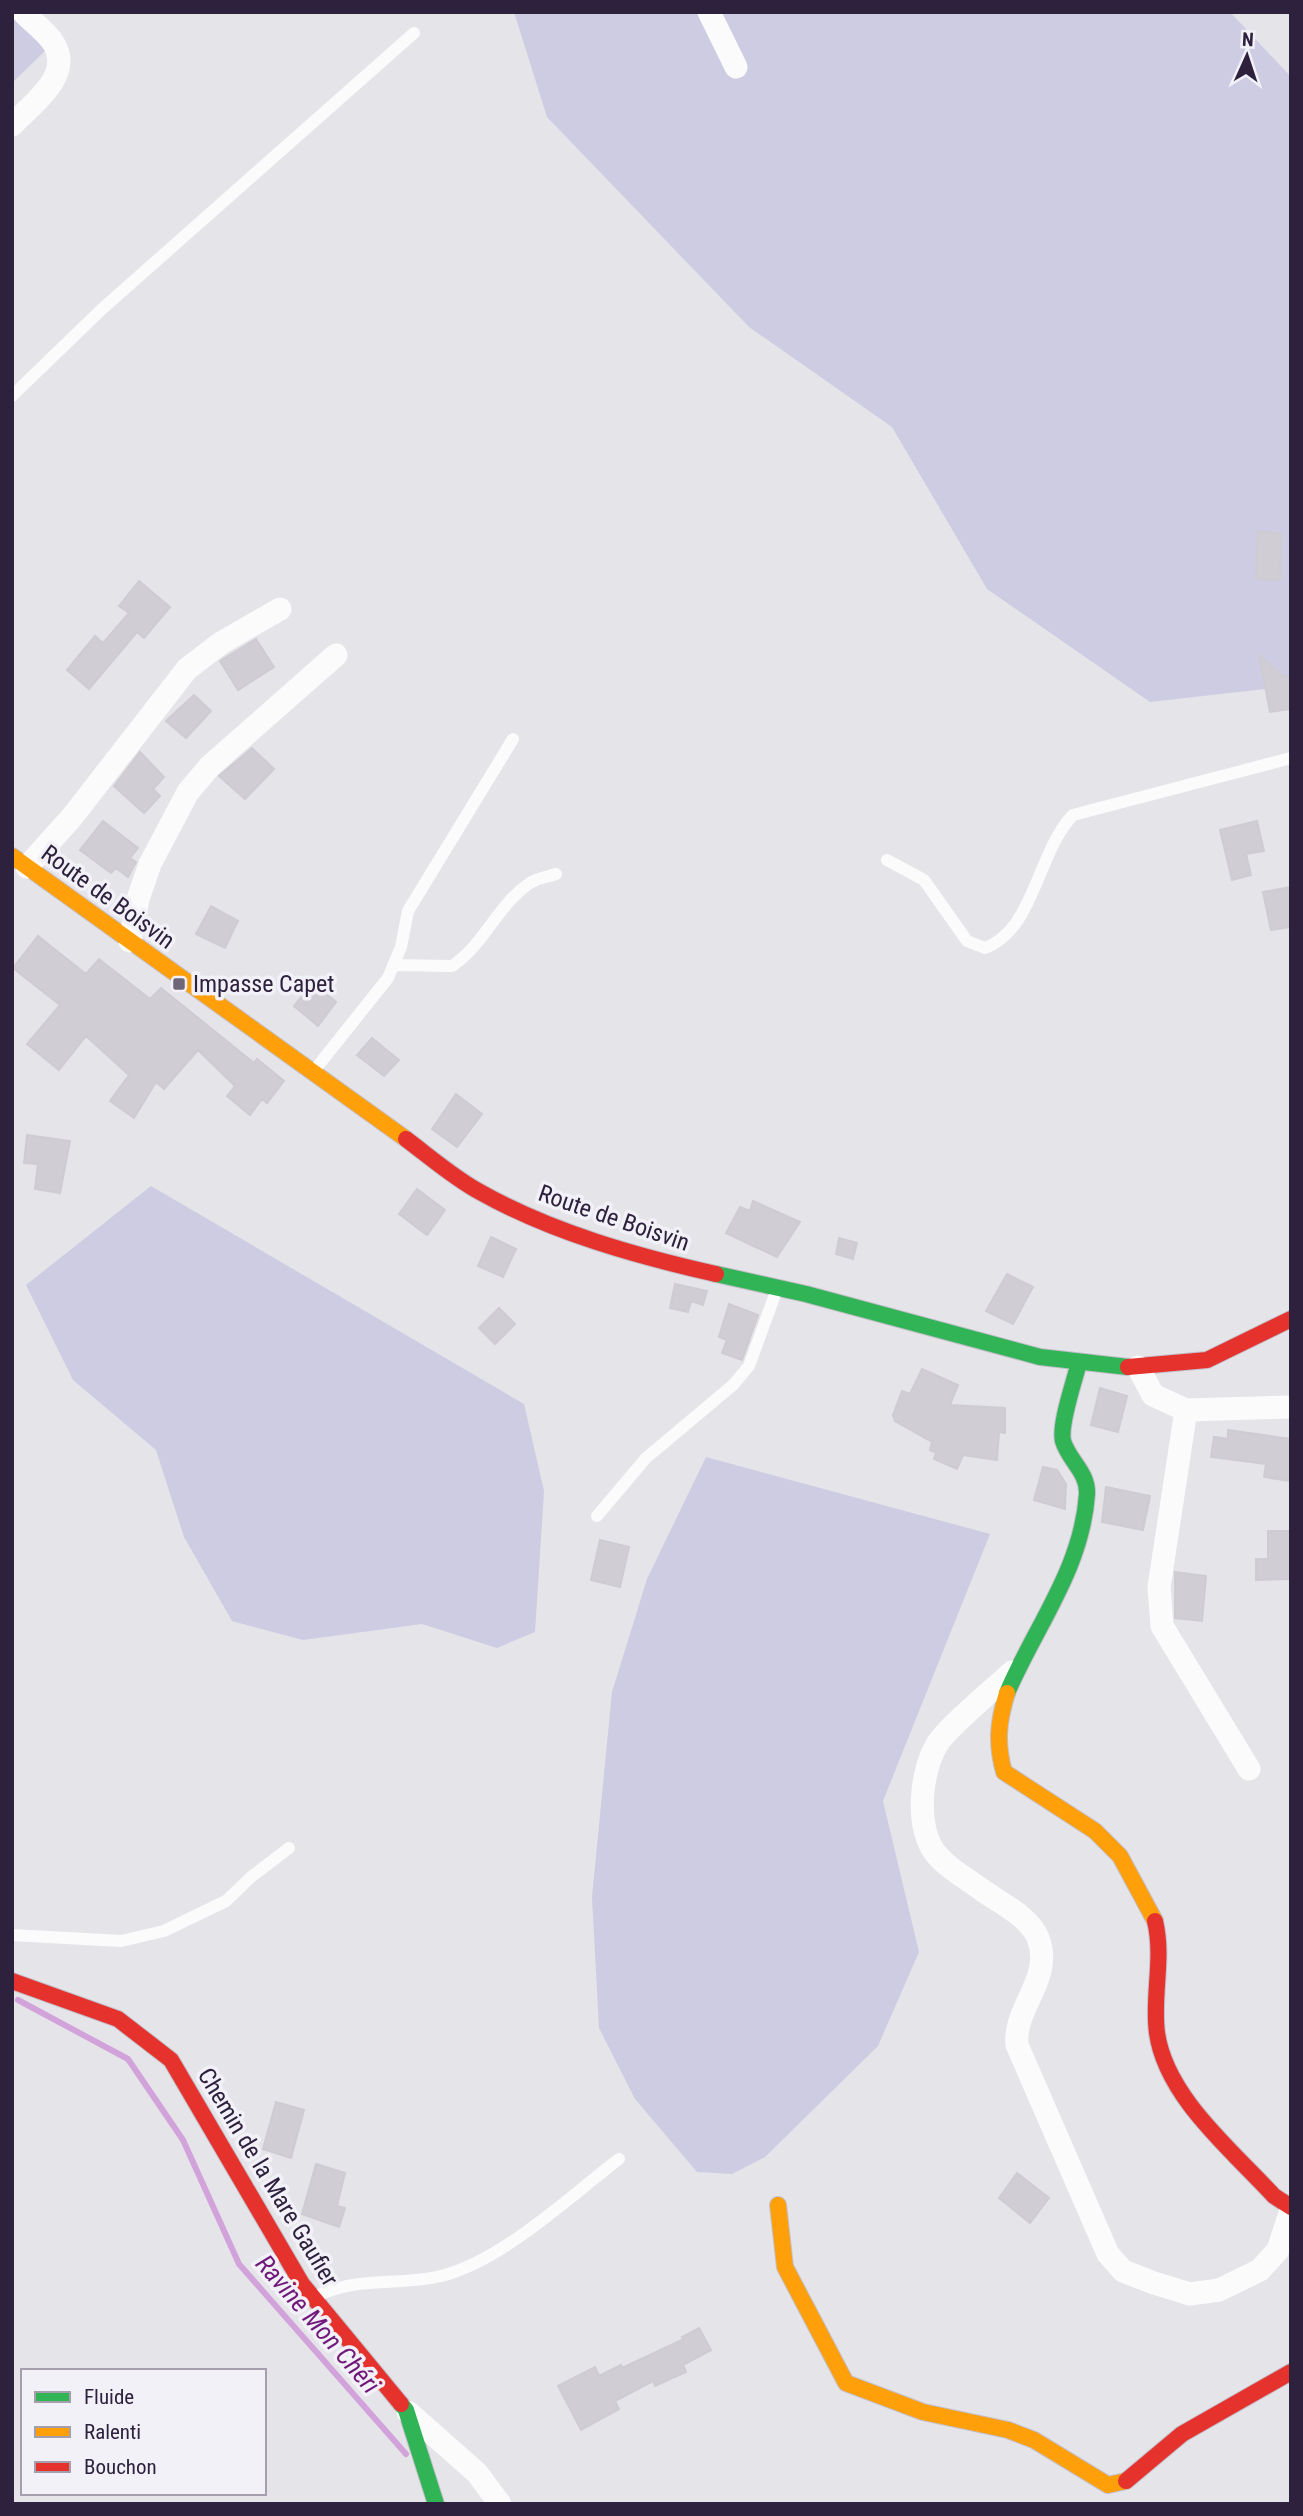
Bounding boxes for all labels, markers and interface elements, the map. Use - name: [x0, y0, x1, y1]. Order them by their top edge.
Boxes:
- north arrow: [1212, 21, 1282, 91]
- text: N: [1241, 28, 1254, 51]
- street label: Route de Boisvin: [36, 839, 180, 955]
- place label: Impasse Capet: [193, 970, 334, 998]
- marker: Impasse Capet: [171, 976, 187, 992]
- street label: Route de Boisvin: [535, 1179, 693, 1257]
- street label: Chemin de la Mare Gaufier: [192, 2063, 344, 2291]
- water label: Ravine Mon Chéri: [250, 2249, 386, 2399]
- legend: [21, 2369, 266, 2495]
- text: Fluide: [84, 2385, 134, 2409]
- text: Ralenti: [84, 2420, 141, 2444]
- text: Bouchon: [84, 2455, 157, 2479]

